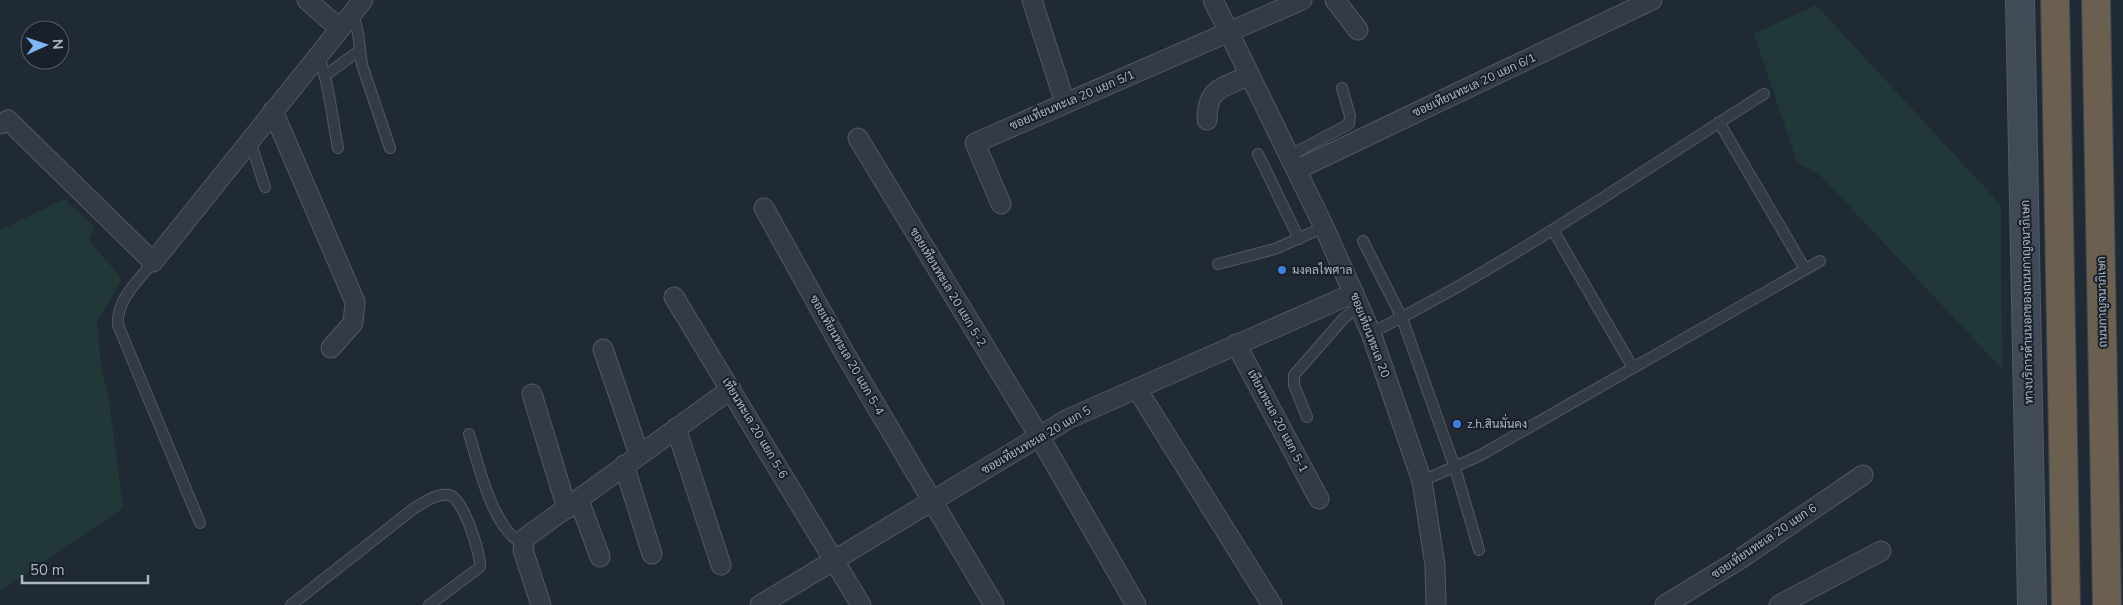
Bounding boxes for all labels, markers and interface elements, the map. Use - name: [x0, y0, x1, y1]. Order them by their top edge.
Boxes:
- north arrow: [20, 20, 70, 70]
- text: N: [48, 39, 67, 50]
- street label: ซอยเทียนทะเล 20 แยก 6/1: [1410, 49, 1538, 121]
- street label: ซอยเทียนทะเล 20 แยก 5/1: [1007, 66, 1137, 134]
- street label: ทางบริการด้านนอกของถนนกาญจนาภิเษก: [2017, 200, 2037, 404]
- street label: ซอยเทียนทะเล 20 แยก 5-2: [906, 224, 990, 350]
- street label: ถนนกาญจนาภิเษก: [2093, 256, 2111, 348]
- place label: มงคลไพศาล: [1292, 262, 1352, 278]
- marker: มงคลไพศาล: [1276, 264, 1288, 276]
- street label: ซอยเทียนทะเล 20: [1346, 290, 1394, 380]
- street label: ซอยเทียนทะเล 20 แยก 5-4: [806, 292, 888, 418]
- street label: เทียนทะเล 20 แยก 5-1: [1244, 366, 1312, 476]
- street label: เทียนทะเล 20 แยก 5-6: [719, 375, 791, 481]
- street label: ซอยเทียนทะเล 20 แยก 5: [978, 402, 1094, 478]
- place label: z.h.สินมั่นคง: [1467, 413, 1527, 432]
- marker: z.h.สินมั่นคง: [1451, 418, 1463, 430]
- street label: ซอยเทียนทะเล 20 แยก 6: [1708, 500, 1820, 582]
- scale bar: [22, 552, 149, 584]
- text: 50 m: [30, 560, 65, 580]

